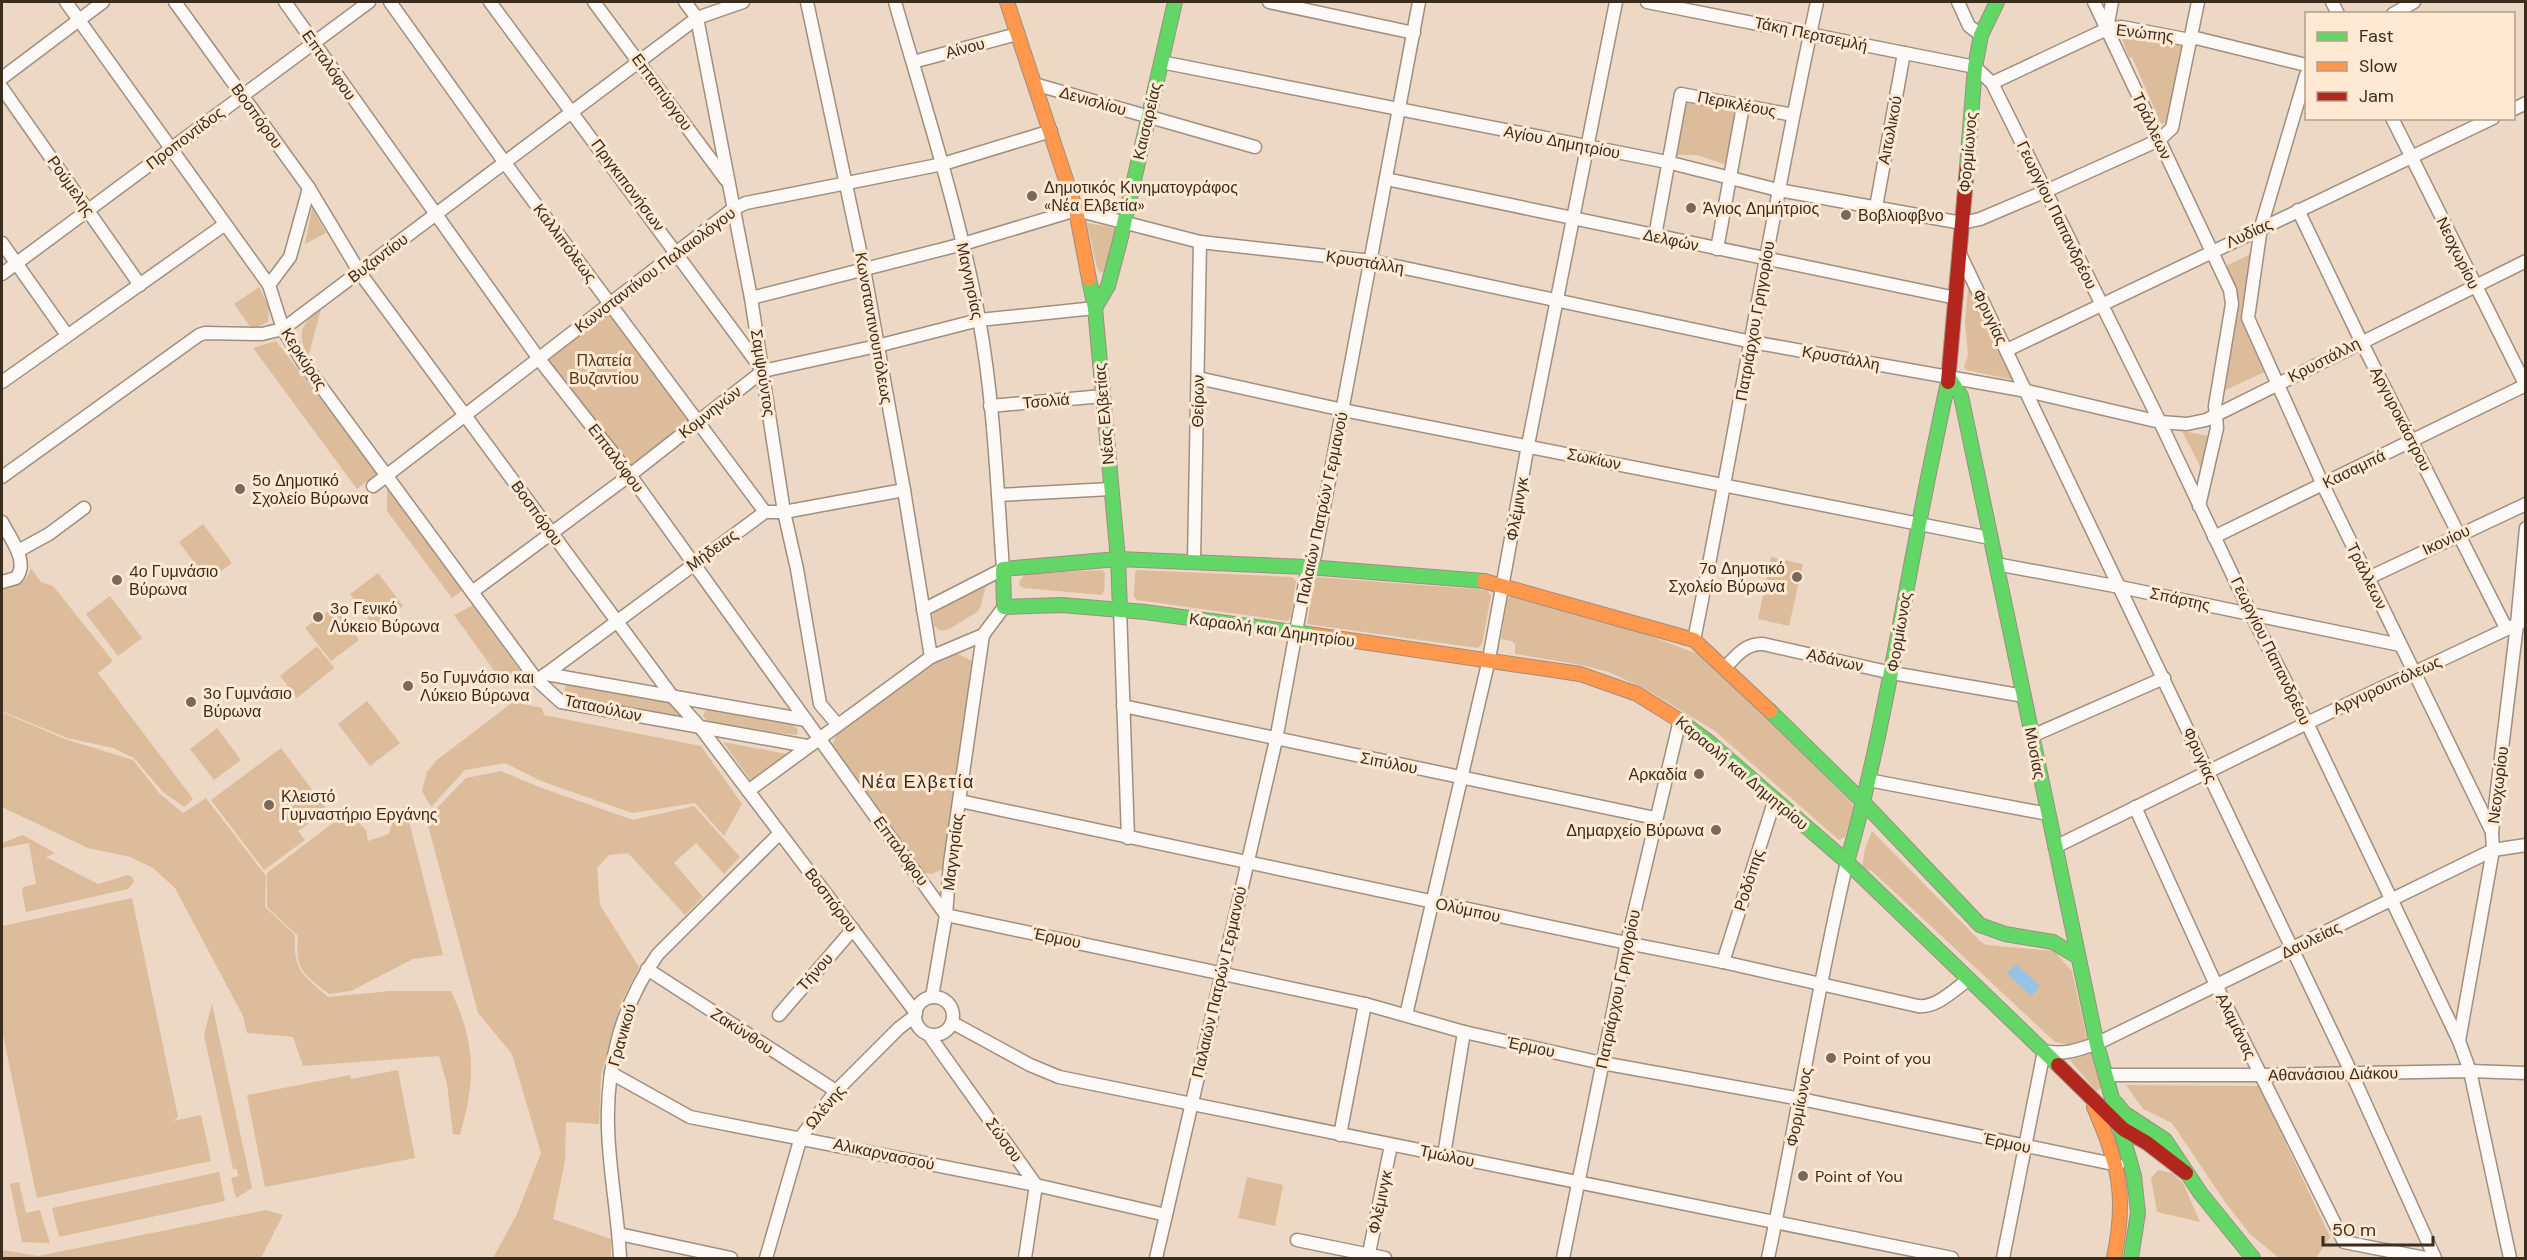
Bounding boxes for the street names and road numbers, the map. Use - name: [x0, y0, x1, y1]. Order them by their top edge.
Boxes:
- street label: Τάκη Περτσεμλή: [1752, 12, 1870, 56]
- street label: Ενώπης: [2115, 19, 2175, 47]
- street label: Επταλόφου: [297, 26, 361, 104]
- street label: Αίνου: [943, 33, 987, 63]
- street label: Επταπύργου: [627, 49, 697, 135]
- street label: Βοσπόρου: [226, 79, 288, 153]
- street label: Καισαρείας: [1128, 80, 1166, 162]
- street label: Δενισλίου: [1057, 81, 1129, 121]
- street label: Περικλέους: [1696, 86, 1778, 122]
- street label: Τράλλεων: [2127, 89, 2177, 163]
- street label: Αιτωλικού: [1873, 94, 1907, 166]
- street label: Προποντίδος: [142, 102, 228, 174]
- street label: Φορμίωνος: [1954, 111, 1982, 193]
- street label: Αγίου Δημητρίου: [1502, 120, 1622, 164]
- street label: Πριγκιπονήσων: [586, 135, 670, 235]
- street label: Γεωργίου Παπανδρέου: [2012, 138, 2102, 292]
- street label: Ρούμελης: [43, 152, 100, 221]
- street label: Καλλιπόλεως: [528, 199, 602, 287]
- street label: Κωνσταντίνου Παλαιολόγου: [570, 203, 740, 337]
- street label: Λυδίας: [2222, 213, 2276, 253]
- street label: Νεοχωρίου: [2431, 213, 2485, 293]
- street label: Δελφών: [1641, 224, 1701, 256]
- street label: Βυζαντίου: [344, 228, 412, 288]
- street label: Πατριάρχου Γρηγορίου: [1731, 239, 1779, 403]
- street label: Μαγνησίας: [952, 241, 988, 322]
- street label: Κρυστάλλη: [1325, 245, 1405, 279]
- street label: Κωνσταντινουπόλεως: [850, 250, 898, 406]
- street label: Φρυγίας: [1968, 286, 2013, 348]
- street label: Κερκύρας: [276, 324, 332, 394]
- street label: Σαμψούντος: [746, 328, 780, 418]
- street label: Κρυστάλλη: [2284, 333, 2364, 387]
- street label: Κρυστάλλη: [1800, 341, 1882, 375]
- street label: Νέας Ελβετίας: [1089, 362, 1119, 466]
- street label: Αργυροκάστρου: [2366, 363, 2436, 475]
- street label: Θείρων: [1187, 374, 1209, 428]
- street label: Κομνηνών: [674, 381, 746, 443]
- street label: Τσολιά: [1022, 388, 1070, 414]
- street label: Παλαιών Πατρών Γερμανού: [1291, 410, 1353, 606]
- street label: Επταλόφου: [583, 419, 649, 497]
- street label: Σωκίων: [1565, 443, 1623, 475]
- street label: Κασαμπά: [2319, 445, 2389, 493]
- street label: Φλέμινγκ: [1501, 474, 1533, 543]
- street label: Βοσπόρου: [506, 476, 568, 550]
- street label: Ικονίου: [2419, 520, 2473, 560]
- street label: Μήδειας: [682, 524, 742, 576]
- street label: Τράλλεων: [2342, 539, 2392, 613]
- street label: Γεωργίου Παπανδρέου: [2226, 574, 2316, 728]
- street label: Σπάρτης: [2148, 582, 2212, 616]
- street label: Φορμίωνος: [1882, 590, 1916, 674]
- street label: Καραολή και Δημητρίου: [1188, 608, 1356, 652]
- street label: Αδάνων: [1805, 643, 1865, 677]
- street label: Αργυρουπόλεως: [2329, 651, 2445, 719]
- street label: Ταταούλων: [562, 690, 644, 726]
- street label: Καραολή και Δημητρίου: [1671, 711, 1813, 835]
- street label: Φρυγίας: [2178, 724, 2222, 786]
- street label: Μυσίας: [2020, 725, 2050, 781]
- street label: Νεοχωρίου: [2483, 745, 2513, 825]
- street label: Σιπύλου: [1359, 747, 1419, 779]
- street label: Επταλόφου: [869, 812, 933, 890]
- street label: Μαγνησίας: [938, 812, 968, 892]
- street label: Ροδόπης: [1729, 846, 1769, 914]
- street label: Βοσπόρου: [800, 864, 862, 936]
- street label: Παλαιών Πατρών Γερμανού: [1187, 884, 1251, 1080]
- street label: Ολύμπου: [1434, 893, 1502, 927]
- street label: Πατριάρχου Γρηγορίου: [1591, 908, 1645, 1070]
- street label: Δαυλείας: [2277, 916, 2345, 964]
- street label: Έρμου: [1030, 922, 1083, 953]
- street label: Τήνου: [792, 949, 838, 995]
- street label: Αλαμάνας: [2211, 989, 2261, 1063]
- street label: Γρανικού: [603, 1001, 641, 1069]
- street label: Ζακύνθου: [707, 1003, 777, 1059]
- street label: Έρμου: [1504, 1031, 1557, 1062]
- street label: Αθανάσιου Διάκου: [2268, 1062, 2398, 1086]
- street label: Φορμίωνος: [1781, 1065, 1817, 1149]
- street label: Ωλένης: [800, 1080, 850, 1134]
- street label: Σώσου: [981, 1114, 1027, 1166]
- street label: Έρμου: [1980, 1127, 2033, 1158]
- street label: Αλικαρνασσού: [831, 1133, 937, 1175]
- street label: Τμώλου: [1418, 1140, 1476, 1172]
- street label: Φλέμινγκ: [1363, 1167, 1397, 1236]

